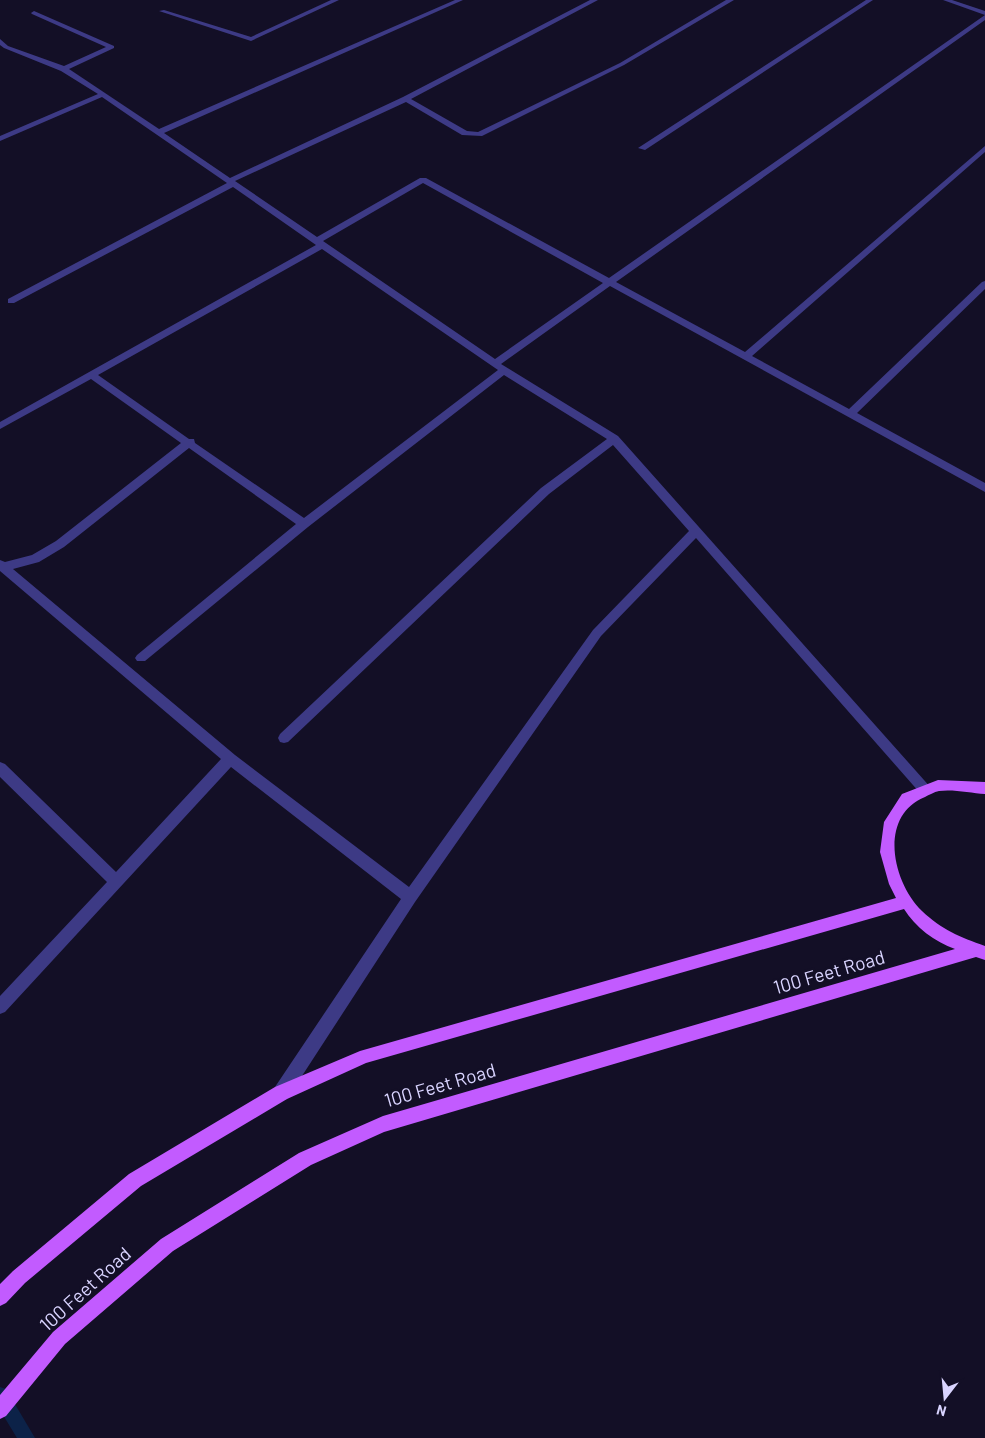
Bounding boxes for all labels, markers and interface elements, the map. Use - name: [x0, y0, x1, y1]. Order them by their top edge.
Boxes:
- street label: 100 Feet Road: [771, 945, 887, 998]
- street label: 100 Feet Road: [382, 1058, 498, 1111]
- street label: 100 Feet Road: [34, 1242, 135, 1336]
- north arrow: [920, 1373, 970, 1423]
- text: N: [934, 1402, 948, 1420]

